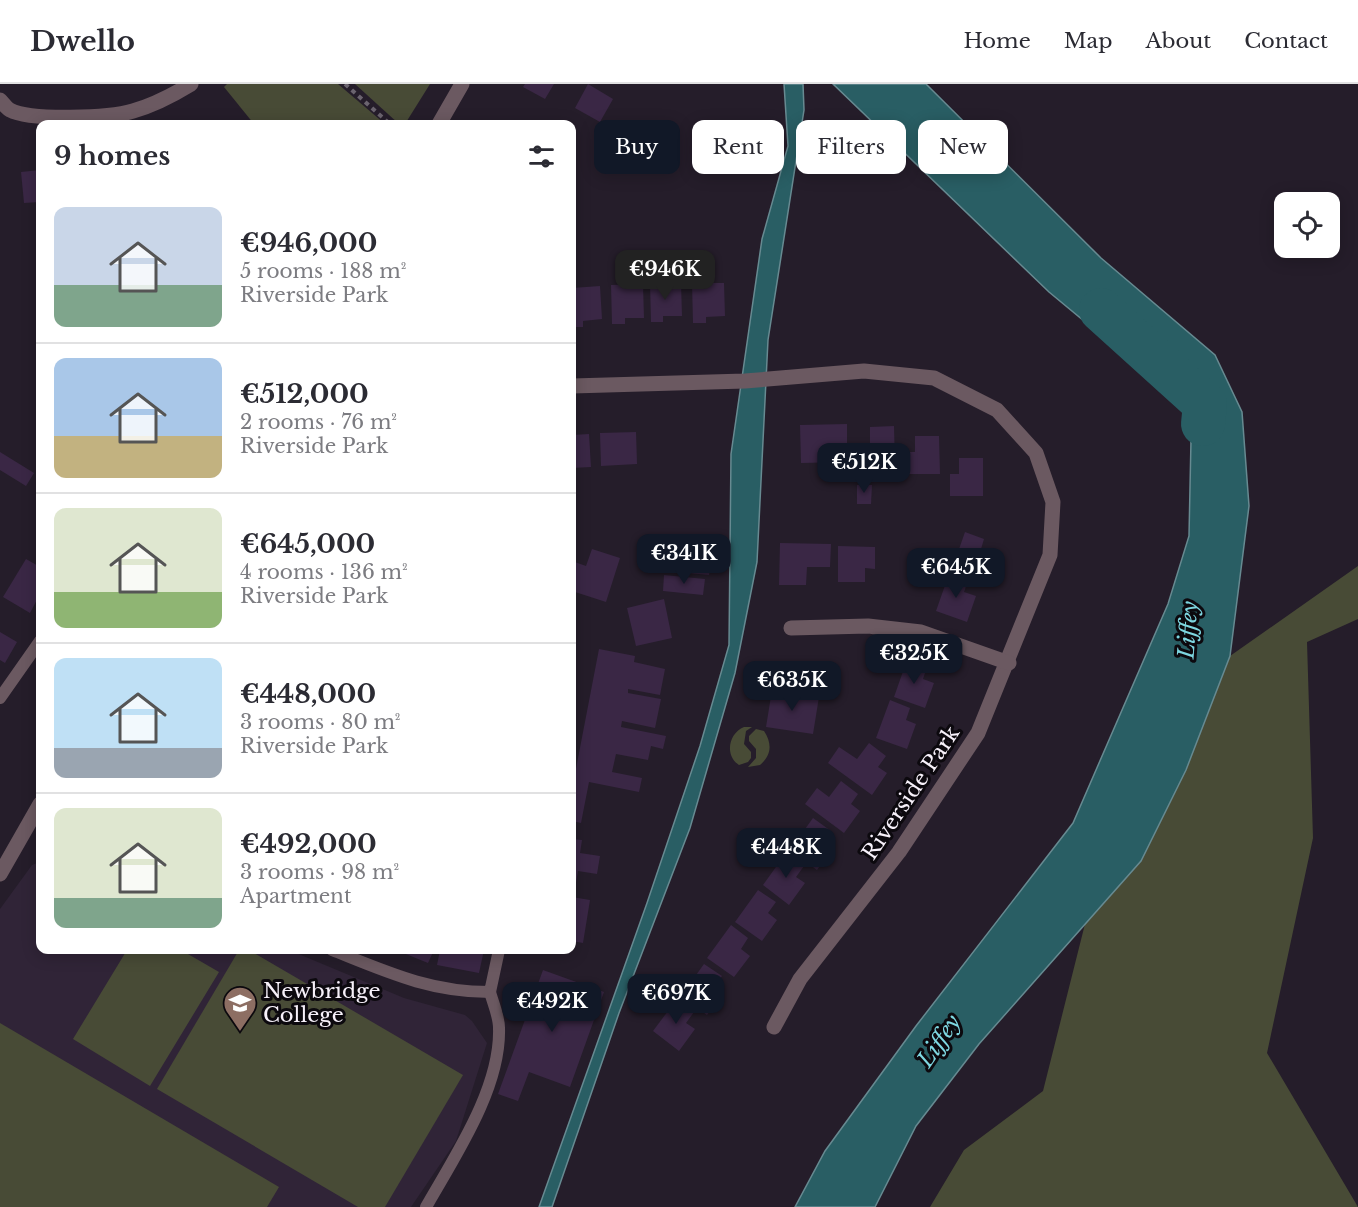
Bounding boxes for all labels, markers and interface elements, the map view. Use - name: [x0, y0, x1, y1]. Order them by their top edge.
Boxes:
- text: Dwello: [30, 24, 135, 59]
- text: Home: [964, 28, 1031, 54]
- text: Map: [1064, 28, 1112, 54]
- text: About: [1145, 28, 1211, 54]
- text: Contact: [1244, 28, 1328, 54]
- chip: Buy: [594, 120, 680, 174]
- chip: Rent: [692, 120, 784, 174]
- chip: Filters: [796, 120, 906, 174]
- chip: New: [918, 120, 1008, 174]
- text: 9 homes: [54, 140, 170, 172]
- icon: filters: [525, 140, 558, 173]
- map controls: [1274, 192, 1340, 258]
- button: locate: [1274, 192, 1340, 258]
- text: €946,000: [240, 227, 377, 259]
- icon: home: [102, 231, 174, 303]
- pin: €946K: [623, 250, 707, 301]
- text: €946K: [629, 257, 701, 281]
- text: 5 rooms · 188 m²: [240, 259, 406, 283]
- text: Riverside Park: [240, 283, 388, 307]
- text: €512,000: [240, 378, 369, 410]
- icon: home: [102, 382, 174, 454]
- text: 2 rooms · 76 m²: [240, 410, 397, 434]
- text: Riverside Park: [240, 434, 388, 458]
- pin: €512K: [822, 443, 906, 494]
- text: €512K: [831, 450, 897, 474]
- text: €645,000: [240, 528, 375, 560]
- icon: home: [102, 532, 174, 604]
- pin: €341K: [642, 534, 726, 585]
- text: €341K: [651, 541, 717, 565]
- pin: €645K: [914, 548, 998, 599]
- text: €645K: [921, 555, 991, 579]
- text: 4 rooms · 136 m²: [240, 560, 408, 584]
- text: Riverside Park: [240, 584, 388, 608]
- water label: Liffey: [1172, 600, 1204, 661]
- pin: €325K: [872, 634, 956, 685]
- text: €325K: [879, 641, 949, 665]
- pin: €635K: [750, 661, 834, 712]
- text: €635K: [757, 668, 827, 692]
- text: €448,000: [240, 678, 376, 710]
- icon: home: [102, 682, 174, 754]
- text: 3 rooms · 80 m²: [240, 710, 401, 734]
- street label: Riverside Park: [857, 721, 965, 865]
- text: Riverside Park: [240, 734, 388, 758]
- text: €492,000: [240, 828, 377, 860]
- pin: €448K: [744, 828, 828, 879]
- icon: home: [102, 832, 174, 904]
- text: €448K: [751, 835, 821, 859]
- text: 3 rooms · 98 m²: [240, 860, 399, 884]
- text: Apartment: [240, 884, 351, 908]
- pin: €697K: [634, 974, 718, 1025]
- place label: Newbridge College: [263, 978, 381, 1028]
- text: €697K: [641, 981, 711, 1005]
- pin: €492K: [510, 982, 594, 1033]
- school or university icon: Newbridge College: [222, 985, 258, 1032]
- text: €492K: [516, 989, 588, 1013]
- water label: Liffey: [911, 1009, 967, 1073]

